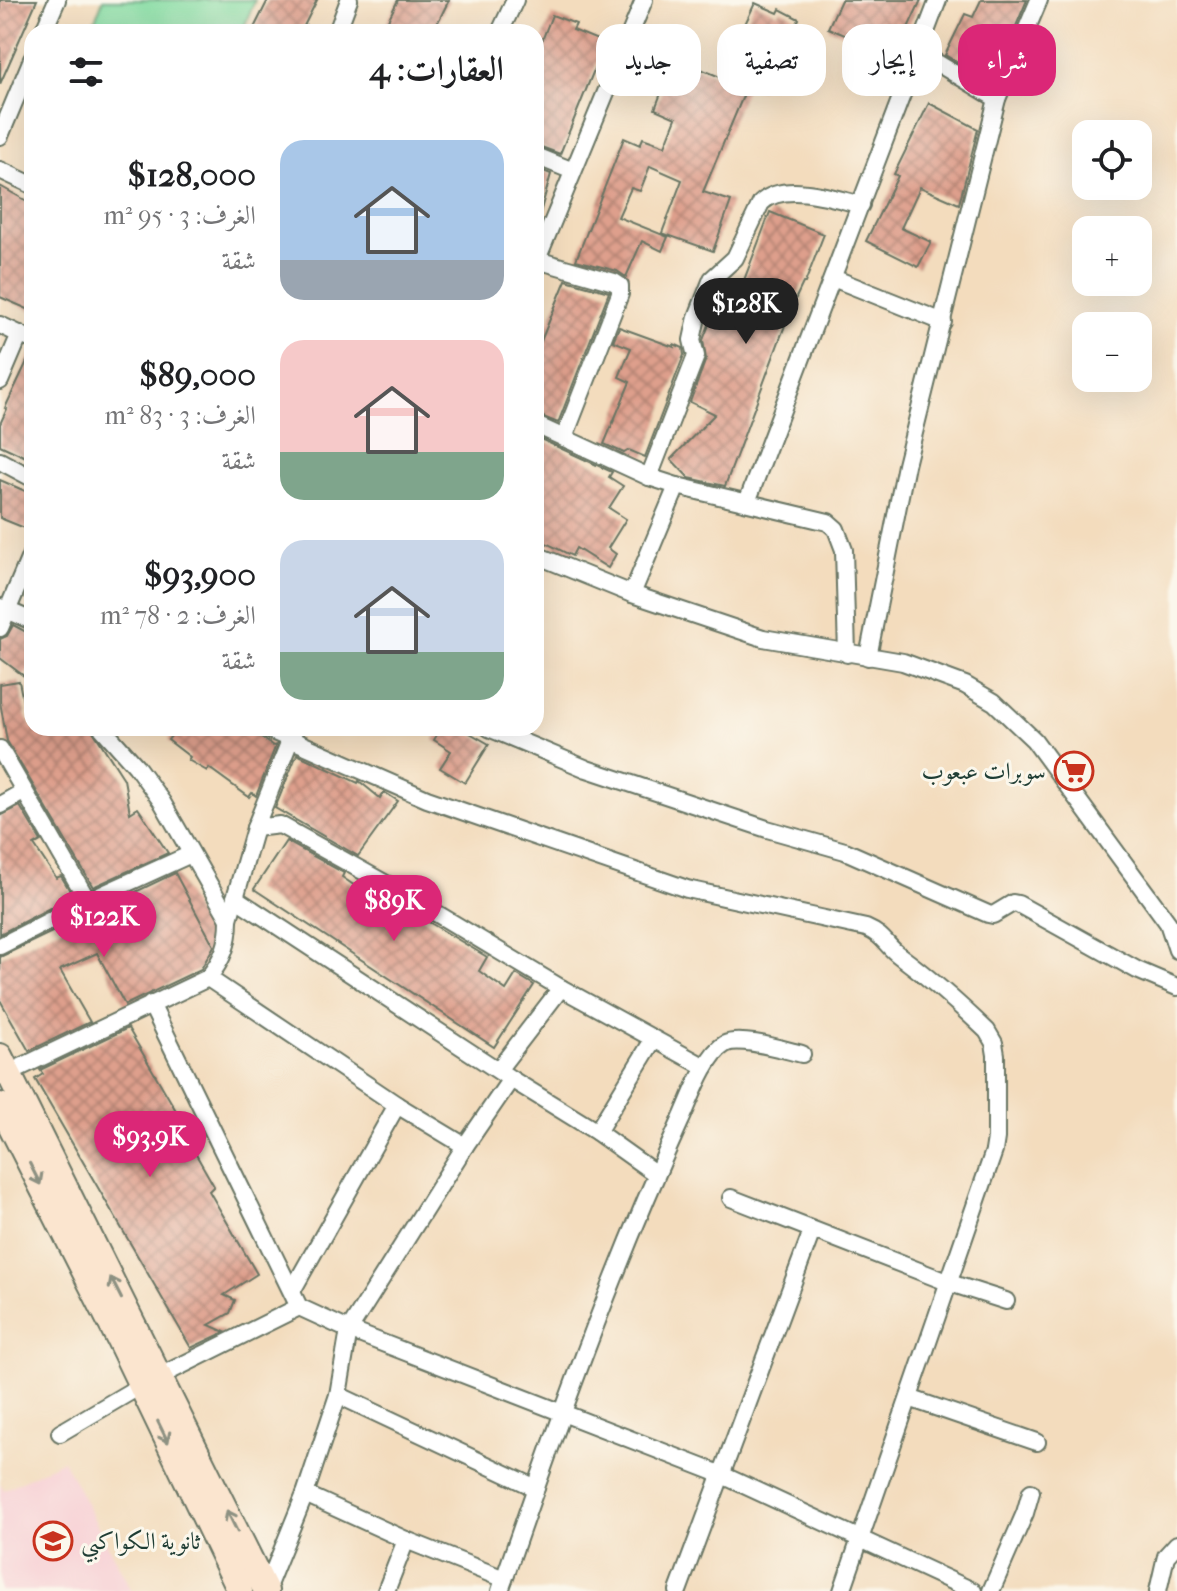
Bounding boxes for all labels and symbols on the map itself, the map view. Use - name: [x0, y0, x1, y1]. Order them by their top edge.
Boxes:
- pin: $128K: [690, 278, 802, 346]
- supermarket icon: سوبرات عبعوب: [1053, 750, 1095, 792]
- place label: سوبرات عبعوب: [922, 757, 1046, 786]
- pin: $89K: [347, 875, 441, 943]
- pin: $122K: [48, 891, 160, 959]
- pin: $93.9K: [85, 1111, 215, 1179]
- one-way arrow: [28, 1162, 44, 1186]
- one-way arrow: [108, 1277, 123, 1301]
- one-way arrow: [156, 1420, 171, 1444]
- one-way arrow: [224, 1509, 239, 1533]
- school or university icon: ثانوية الكواكبي: [32, 1520, 74, 1562]
- place label: ثانوية الكواكبي: [81, 1527, 201, 1563]

